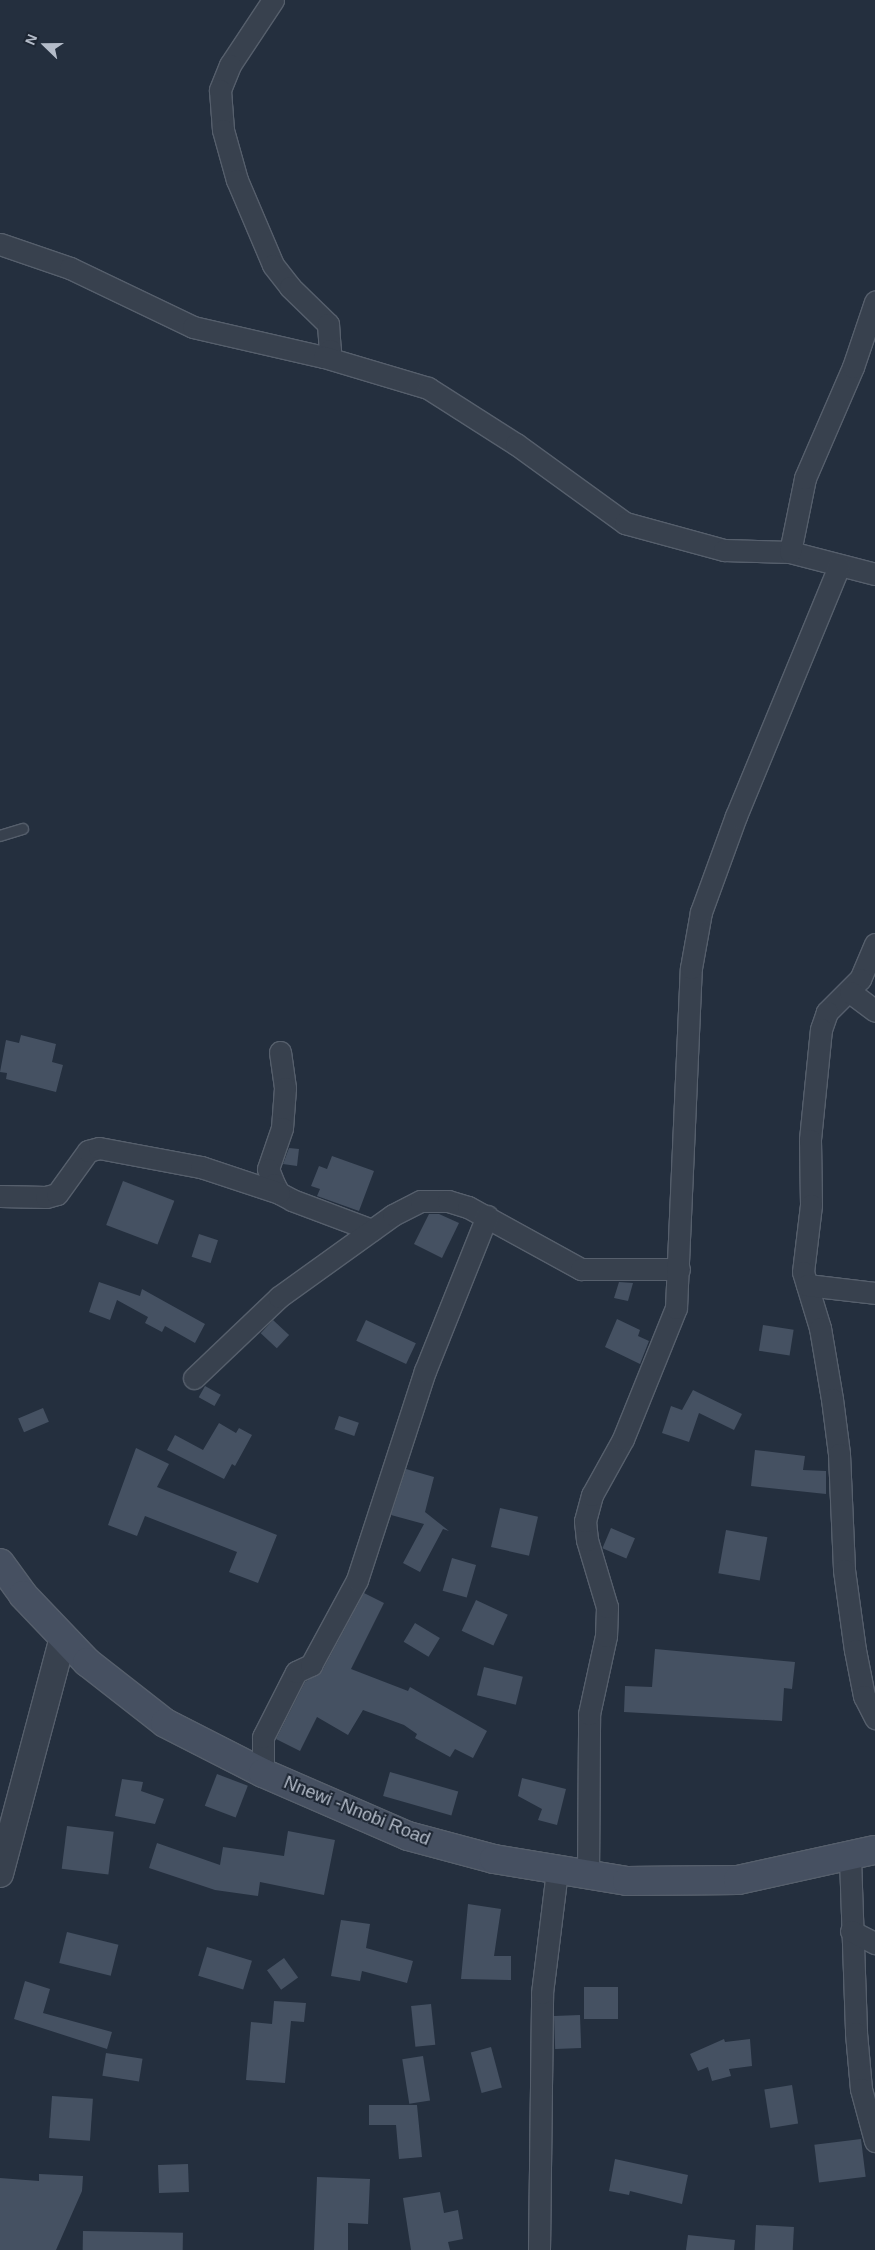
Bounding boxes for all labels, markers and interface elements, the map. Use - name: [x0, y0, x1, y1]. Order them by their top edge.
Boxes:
- north arrow: [20, 20, 70, 70]
- text: N: [22, 32, 40, 47]
- street label: Nnewi -Nnobi Road: [281, 1772, 433, 1850]

